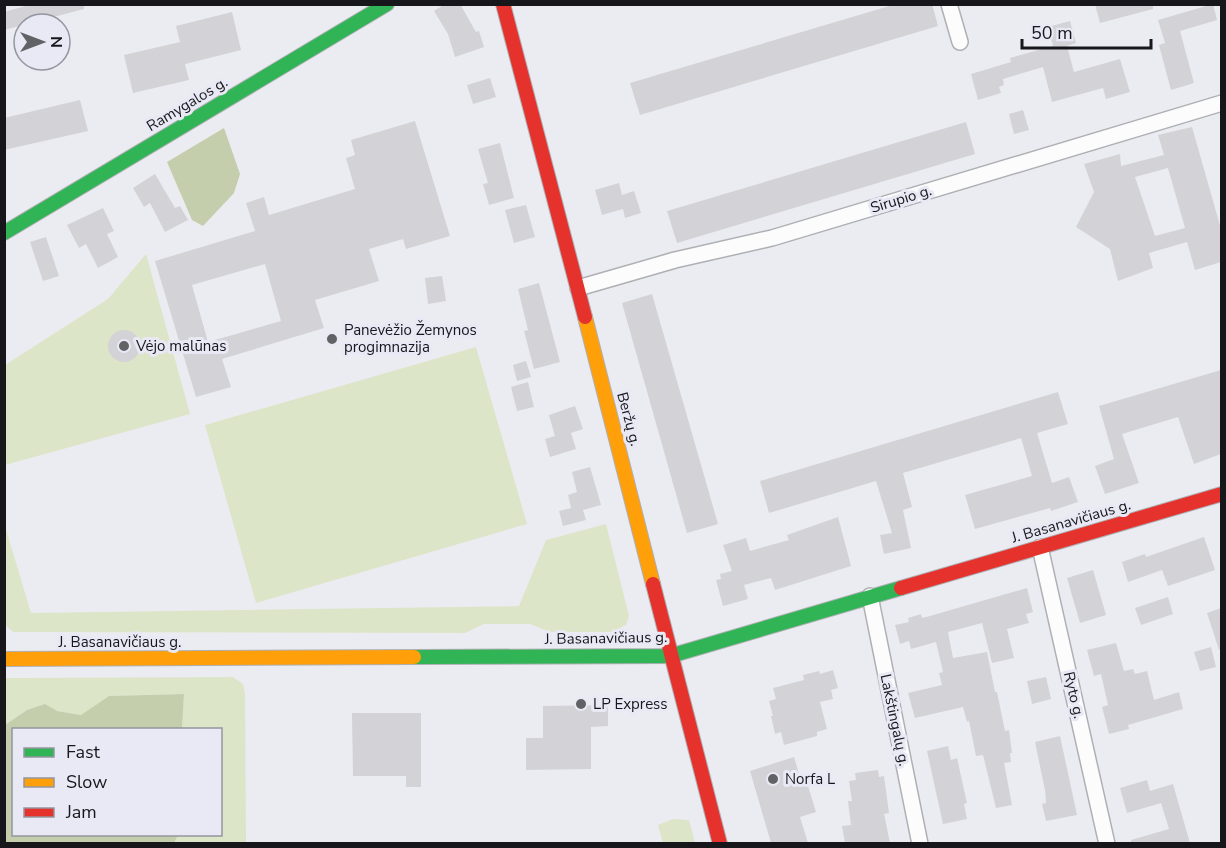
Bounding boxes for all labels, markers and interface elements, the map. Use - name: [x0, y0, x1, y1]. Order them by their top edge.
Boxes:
- north arrow: [12, 12, 72, 72]
- scale bar: [1022, 12, 1151, 50]
- text: 50 m: [1031, 21, 1073, 45]
- text: N: [45, 36, 67, 48]
- street label: Ramygalos g.: [143, 72, 231, 136]
- street label: Sirupio g.: [868, 180, 934, 218]
- place label: Panevėžio Žemynos progimnazija: [344, 320, 477, 357]
- marker: Panevėžio Žemynos progimnazija: [325, 332, 339, 346]
- place label: Vėjo malūnas: [135, 336, 227, 356]
- marker: Vėjo malūnas: [117, 339, 131, 353]
- street label: Beržų g.: [612, 390, 646, 448]
- street label: J. Basanavičiaus g.: [1008, 494, 1133, 548]
- street label: J. Basanavičiaus g.: [543, 627, 668, 649]
- street label: J. Basanavičiaus g.: [58, 632, 181, 652]
- street label: Ryto g.: [1059, 670, 1089, 720]
- street label: Lakštingalų g.: [875, 672, 915, 768]
- place label: LP Express: [593, 694, 668, 714]
- marker: LP Express: [574, 697, 588, 711]
- legend: [12, 728, 222, 836]
- text: Fast: [66, 740, 101, 764]
- place label: Norfa L: [785, 769, 835, 789]
- text: Slow: [66, 770, 107, 794]
- marker: Norfa L: [766, 772, 780, 786]
- text: Jam: [65, 800, 97, 824]

